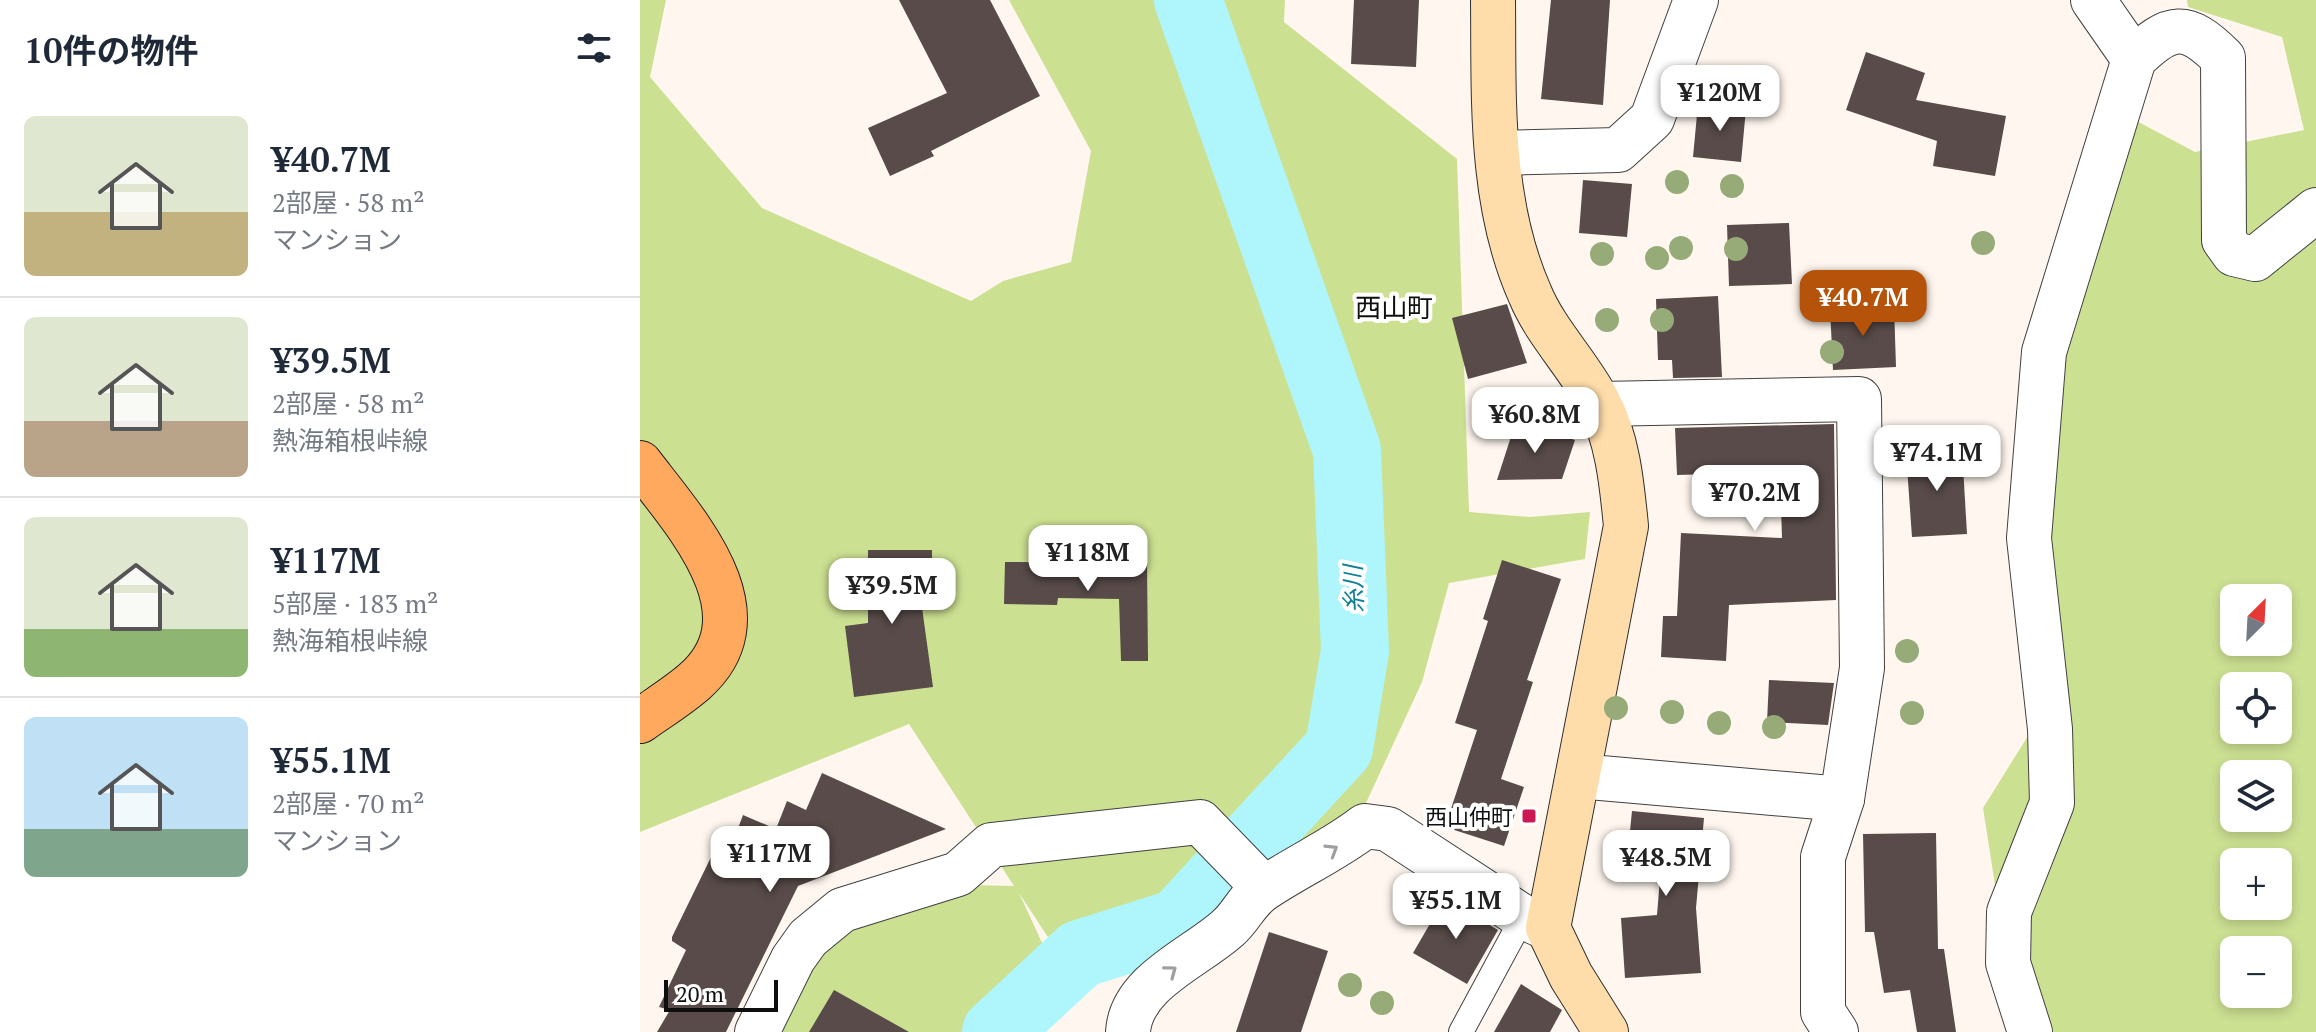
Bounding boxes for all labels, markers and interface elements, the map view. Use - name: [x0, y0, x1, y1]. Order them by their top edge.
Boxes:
- icon: filters: [572, 26, 616, 70]
- text: 10件の物件: [24, 28, 198, 73]
- pin: ¥120M: [1664, 65, 1776, 133]
- text: ¥120M: [1679, 74, 1761, 108]
- text: ¥40.7M: [272, 137, 391, 182]
- icon: home: [88, 148, 184, 244]
- text: 2部屋 · 58 m²: [272, 185, 424, 219]
- text: マンション: [272, 222, 402, 256]
- pin: ¥40.7M: [1798, 270, 1928, 338]
- text: ¥40.7M: [1818, 279, 1908, 313]
- district label: 西山町: [1355, 290, 1433, 324]
- text: ¥39.5M: [272, 338, 391, 383]
- icon: home: [88, 349, 184, 445]
- text: 2部屋 · 58 m²: [272, 386, 424, 420]
- pin: ¥60.8M: [1470, 387, 1600, 455]
- text: ¥60.8M: [1490, 396, 1580, 430]
- text: 熱海箱根峠線: [272, 423, 428, 457]
- pin: ¥74.1M: [1872, 425, 2002, 493]
- text: ¥74.1M: [1892, 434, 1982, 468]
- pin: ¥70.2M: [1690, 465, 1820, 533]
- text: ¥70.2M: [1710, 474, 1800, 508]
- pin: ¥118M: [1032, 525, 1144, 593]
- text: ¥118M: [1047, 534, 1129, 568]
- text: ¥117M: [272, 538, 380, 583]
- icon: home: [88, 549, 184, 645]
- pin: ¥39.5M: [827, 558, 957, 626]
- water label: 糸川: [1336, 561, 1370, 614]
- text: ¥39.5M: [847, 567, 937, 601]
- north arrow: [2220, 584, 2292, 656]
- map controls: [2220, 584, 2292, 1008]
- text: 5部屋 · 183 m²: [272, 586, 438, 620]
- text: 熱海箱根峠線: [272, 623, 428, 657]
- button: locate: [2220, 672, 2292, 744]
- text: ¥55.1M: [272, 738, 391, 783]
- icon: home: [88, 749, 184, 845]
- button: layers: [2220, 760, 2292, 832]
- text: 2部屋 · 70 m²: [272, 786, 424, 820]
- place label: 西山仲町: [1425, 802, 1513, 831]
- marker: 西山仲町: [1520, 807, 1538, 825]
- text: マンション: [272, 823, 402, 857]
- pin: ¥117M: [714, 826, 826, 894]
- pin: ¥48.5M: [1601, 830, 1731, 898]
- text: ¥117M: [729, 835, 811, 869]
- text: ¥48.5M: [1621, 839, 1711, 873]
- one-way arrow: [1323, 844, 1338, 859]
- button: +: [2220, 848, 2292, 920]
- pin: ¥55.1M: [1391, 873, 1521, 941]
- text: ¥55.1M: [1411, 882, 1501, 916]
- button: −: [2220, 936, 2292, 1008]
- one-way arrow: [1163, 967, 1177, 981]
- scale bar: [664, 976, 778, 1012]
- text: 20 m: [676, 979, 724, 1008]

